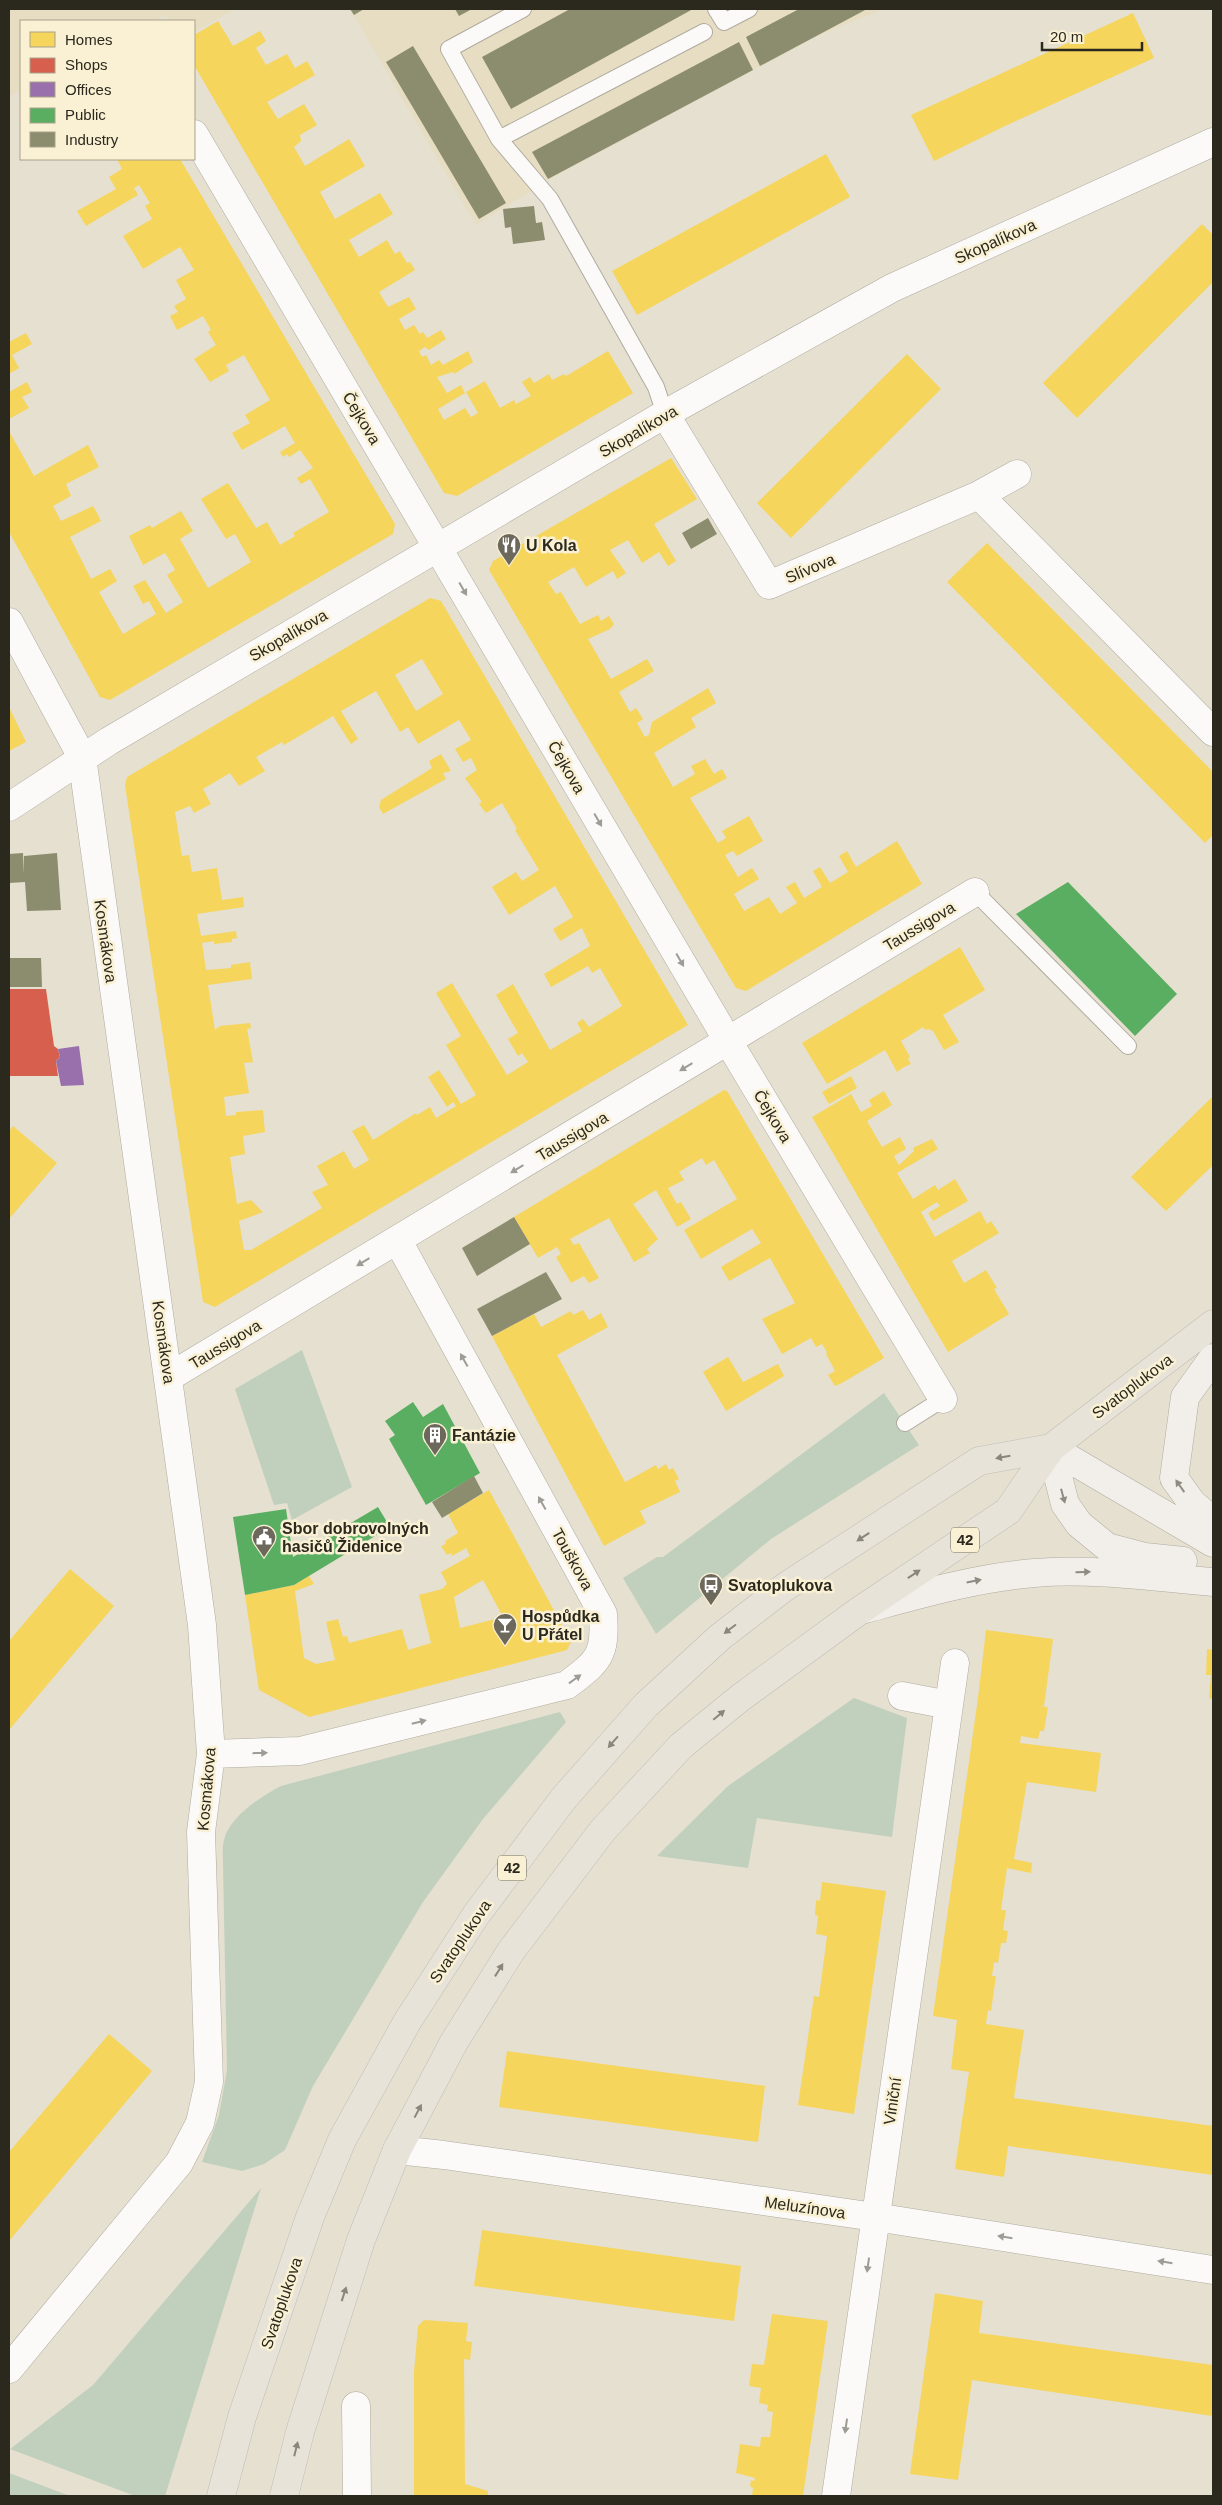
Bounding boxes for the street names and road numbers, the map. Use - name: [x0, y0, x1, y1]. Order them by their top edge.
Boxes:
- street label: Skopalíkova: [952, 216, 1039, 267]
- street label: Čejkova: [339, 389, 385, 447]
- street label: Skopalíkova: [596, 402, 680, 461]
- street label: Slívova: [783, 550, 838, 587]
- street label: Skopalíkova: [246, 606, 330, 665]
- street label: Čejkova: [545, 737, 589, 797]
- street label: Kosmákova: [91, 898, 120, 984]
- street label: Taussigova: [881, 898, 958, 954]
- street label: Čejkova: [750, 1087, 796, 1145]
- street label: Taussigova: [534, 1108, 611, 1164]
- street label: Kosmákova: [149, 1299, 178, 1385]
- street label: Taussigova: [187, 1316, 264, 1372]
- street label: Svatoplukova: [1089, 1351, 1176, 1422]
- street label: Touškova: [549, 1526, 596, 1593]
- road number: 42: [951, 1528, 979, 1552]
- street label: Kosmákova: [194, 1747, 219, 1831]
- road number: 42: [498, 1856, 526, 1880]
- street label: Svatoplukova: [427, 1897, 494, 1986]
- street label: Viniční: [881, 2076, 904, 2126]
- street label: Meluzínova: [763, 2193, 847, 2222]
- street label: Svatoplukova: [258, 2255, 305, 2351]

